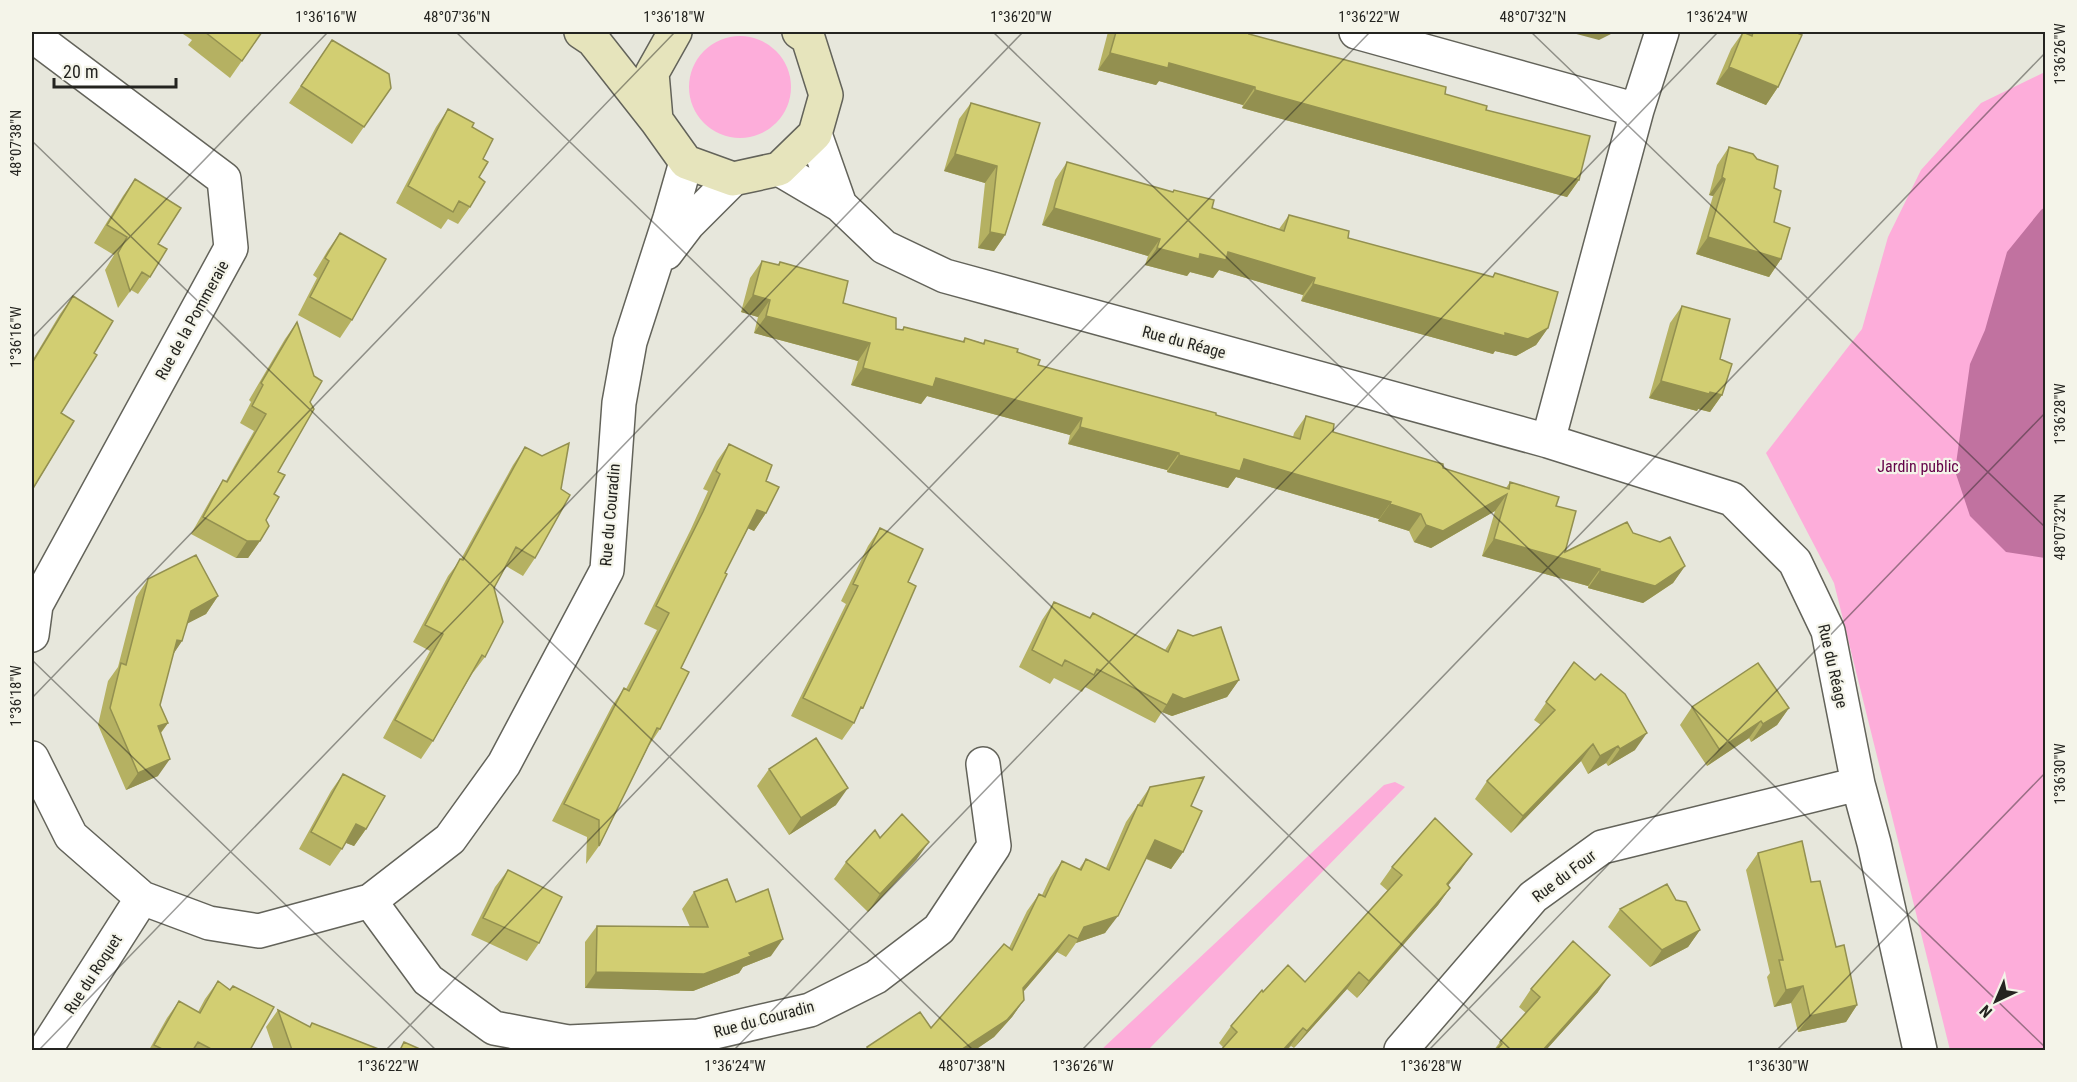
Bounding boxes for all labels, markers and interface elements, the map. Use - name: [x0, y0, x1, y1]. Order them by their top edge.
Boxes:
- text: 1°36'16"W: [295, 8, 357, 26]
- text: 48°07'36"N: [424, 8, 490, 26]
- text: 1°36'18"W: [643, 8, 705, 26]
- text: 1°36'20"W: [990, 8, 1052, 26]
- text: 1°36'22"W: [1338, 8, 1400, 26]
- text: 48°07'32"N: [1500, 8, 1566, 26]
- text: 1°36'24"W: [1686, 8, 1748, 26]
- text: 1°36'26"W: [2051, 23, 2069, 85]
- scale bar: [54, 51, 176, 89]
- text: 20 m: [63, 61, 98, 82]
- text: 48°07'38"N: [7, 110, 25, 176]
- street label: Rue de la Pommeraie: [151, 257, 233, 383]
- text: 1°36'16"W: [7, 306, 25, 368]
- street label: Rue du Réage: [1140, 322, 1228, 362]
- text: 1°36'28"W: [2051, 383, 2069, 445]
- park label: Jardin public: [1877, 457, 1959, 476]
- street label: Rue du Couradin: [596, 463, 624, 567]
- text: 48°07'32"N: [2051, 494, 2069, 560]
- street label: Rue du Réage: [1814, 622, 1852, 710]
- text: 1°36'18"W: [7, 665, 25, 727]
- text: 1°36'30"W: [2051, 743, 2069, 805]
- street label: Rue du Four: [1528, 846, 1600, 906]
- street label: Rue du Roquet: [60, 930, 126, 1017]
- north arrow: [1966, 971, 2026, 1031]
- street label: Rue du Couradin: [712, 996, 816, 1042]
- text: N: [1976, 1001, 1996, 1022]
- text: 1°36'22"W: [357, 1057, 419, 1075]
- text: 1°36'24"W: [704, 1057, 766, 1075]
- text: 48°07'38"N: [939, 1057, 1005, 1075]
- text: 1°36'26"W: [1052, 1057, 1114, 1075]
- text: 1°36'28"W: [1400, 1057, 1462, 1075]
- text: 1°36'30"W: [1747, 1057, 1809, 1075]

